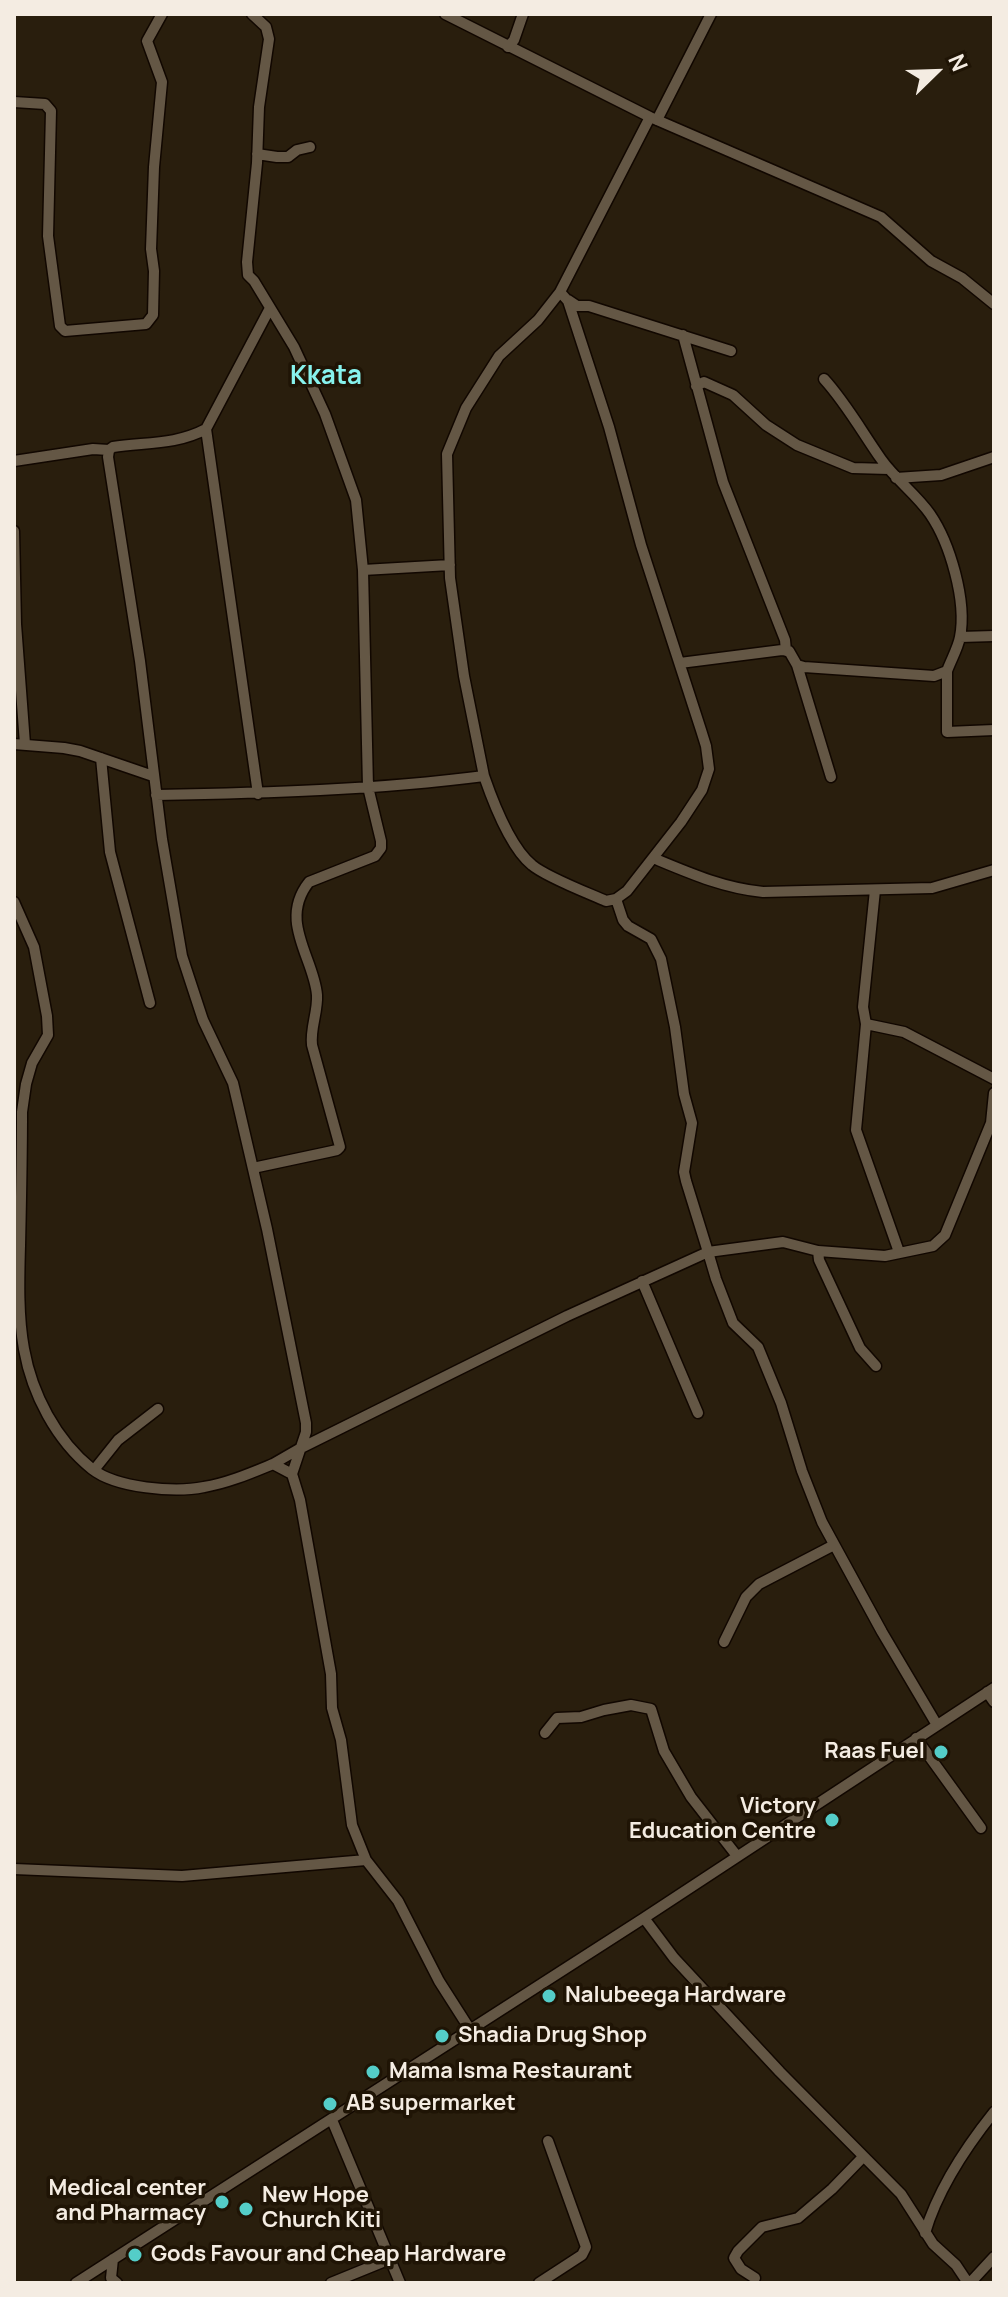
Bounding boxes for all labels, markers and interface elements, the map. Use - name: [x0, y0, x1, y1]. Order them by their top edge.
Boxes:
- north arrow: [896, 32, 976, 112]
- text: N: [941, 49, 975, 76]
- district label: Kkata: [290, 361, 362, 393]
- place label: Raas Fuel: [824, 1739, 925, 1765]
- marker: Raas Fuel: [932, 1743, 950, 1761]
- place label: Victory Education Centre: [629, 1794, 816, 1846]
- marker: Victory Education Centre: [823, 1811, 841, 1829]
- place label: Nalubeega Hardware: [565, 1983, 786, 2009]
- marker: Nalubeega Hardware: [540, 1987, 558, 2005]
- place label: Shadia Drug Shop: [458, 2023, 647, 2049]
- marker: Shadia Drug Shop: [433, 2027, 451, 2045]
- place label: Mama Isma Restaurant: [389, 2059, 632, 2085]
- marker: Mama Isma Restaurant: [364, 2063, 382, 2081]
- place label: AB supermarket: [346, 2091, 516, 2117]
- marker: AB supermarket: [321, 2095, 339, 2113]
- place label: Medical center and Pharmacy: [49, 2176, 206, 2228]
- place label: New Hope Church Kiti: [262, 2183, 381, 2234]
- marker: Medical center and Pharmacy: [213, 2193, 231, 2211]
- marker: New Hope Church Kiti: [237, 2200, 255, 2218]
- place label: Gods Favour and Cheap Hardware: [151, 2242, 506, 2268]
- marker: Gods Favour and Cheap Hardware: [126, 2246, 144, 2264]

